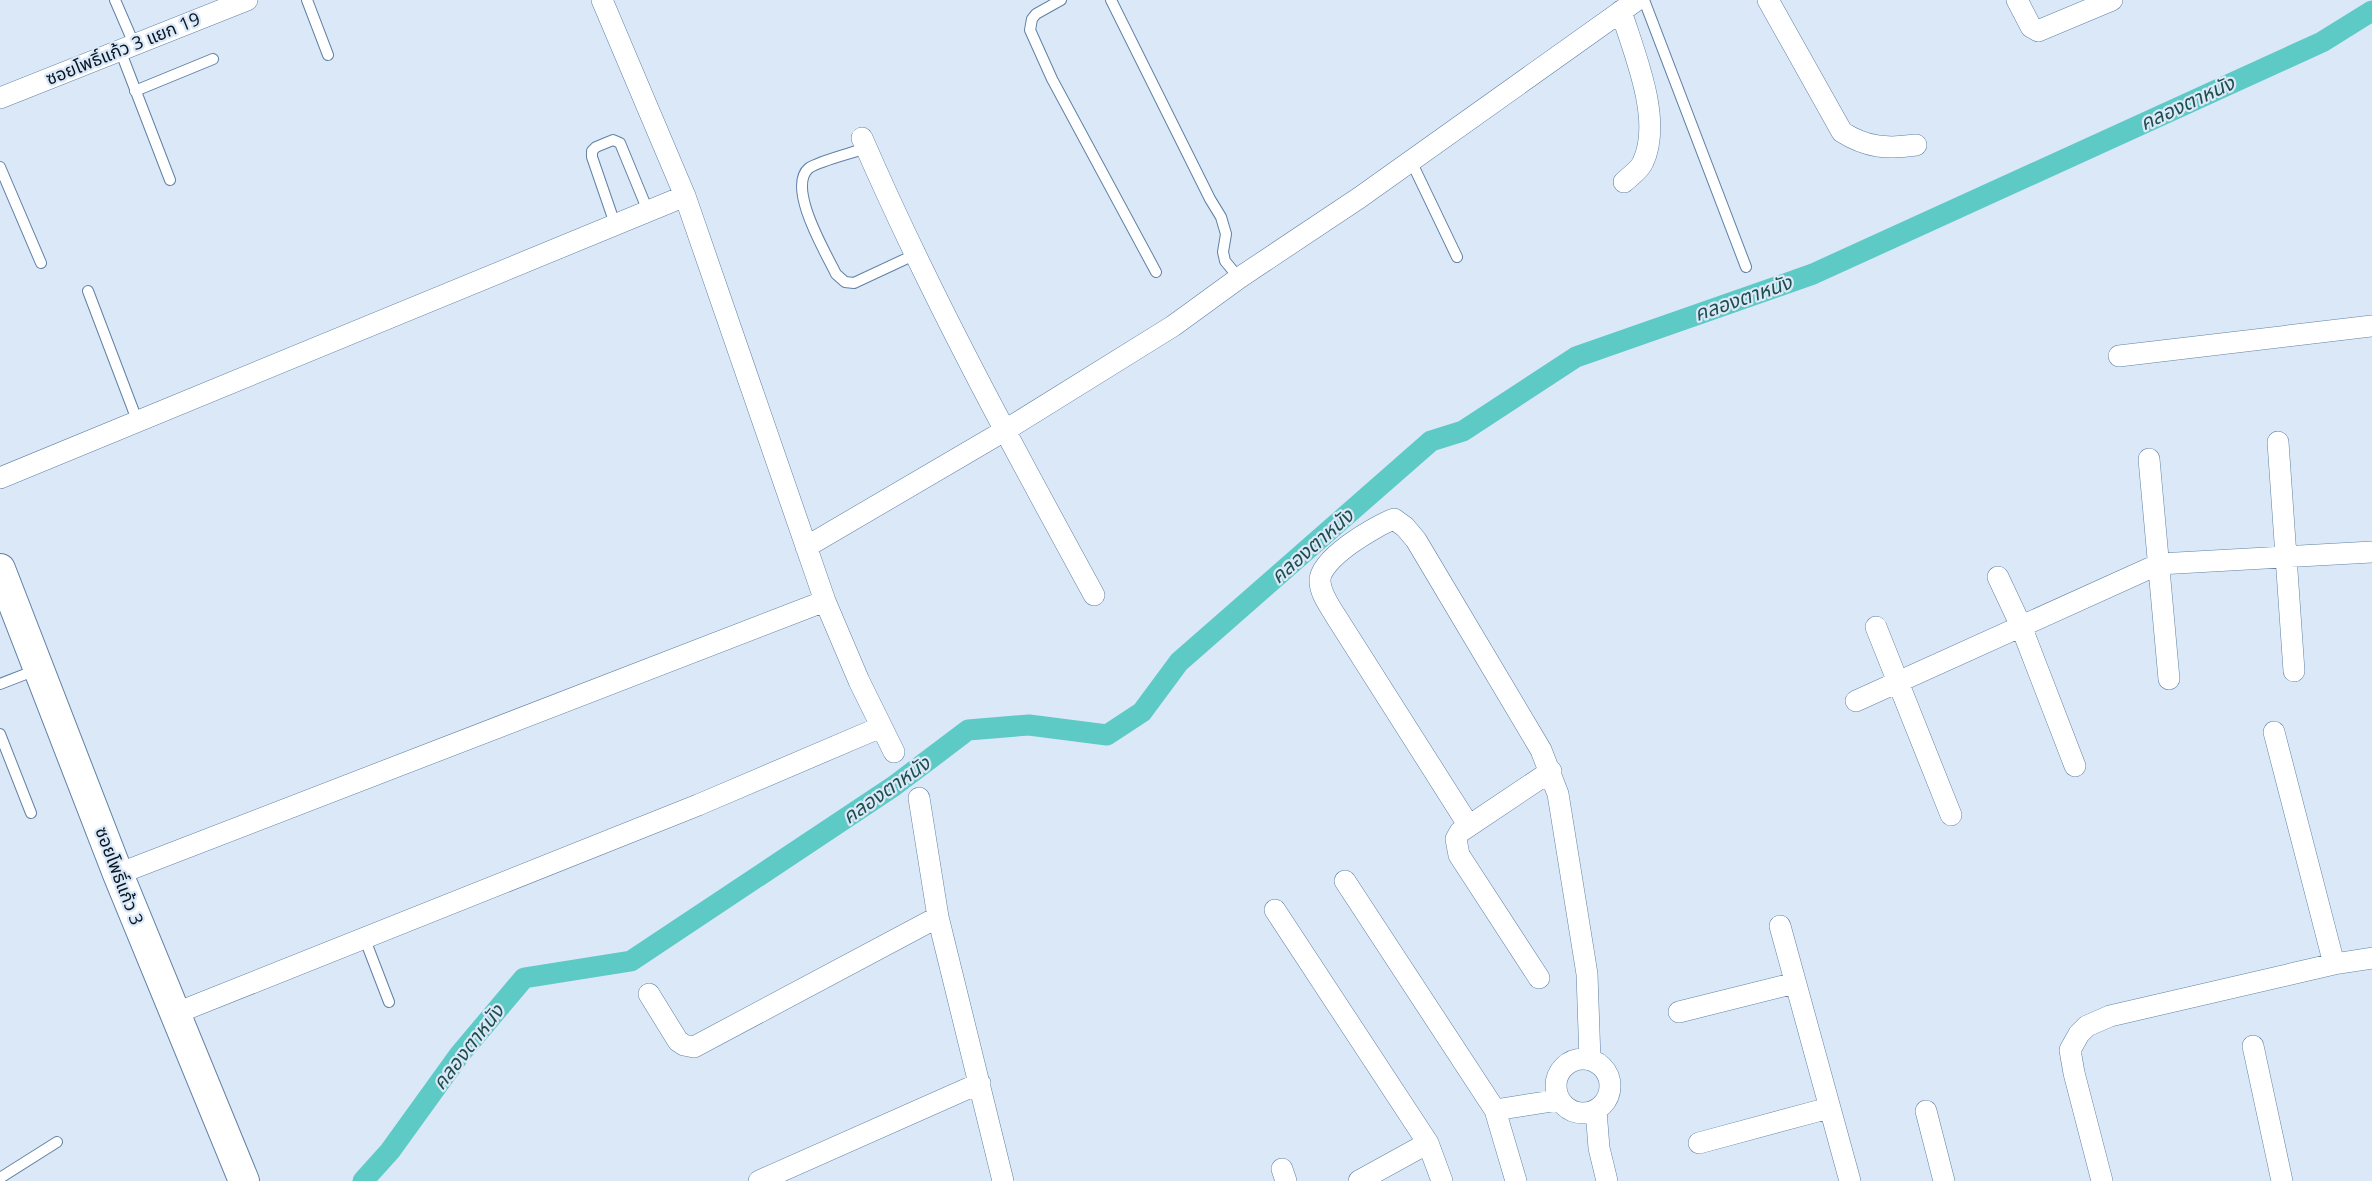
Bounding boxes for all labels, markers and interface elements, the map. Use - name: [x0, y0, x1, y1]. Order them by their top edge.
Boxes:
- street label: ซอยโพธิ์แก้ว 3 แยก 19: [42, 6, 203, 90]
- water label: คลองตาหนัง: [2135, 68, 2240, 136]
- water label: คลองตาหนัง: [1690, 268, 1796, 327]
- water label: คลองตาหนัง: [1265, 501, 1360, 589]
- water label: คลองตาหนัง: [836, 749, 936, 830]
- street label: ซอยโพธิ์แก้ว 3: [90, 823, 150, 928]
- water label: คลองตาหนัง: [426, 997, 510, 1095]

